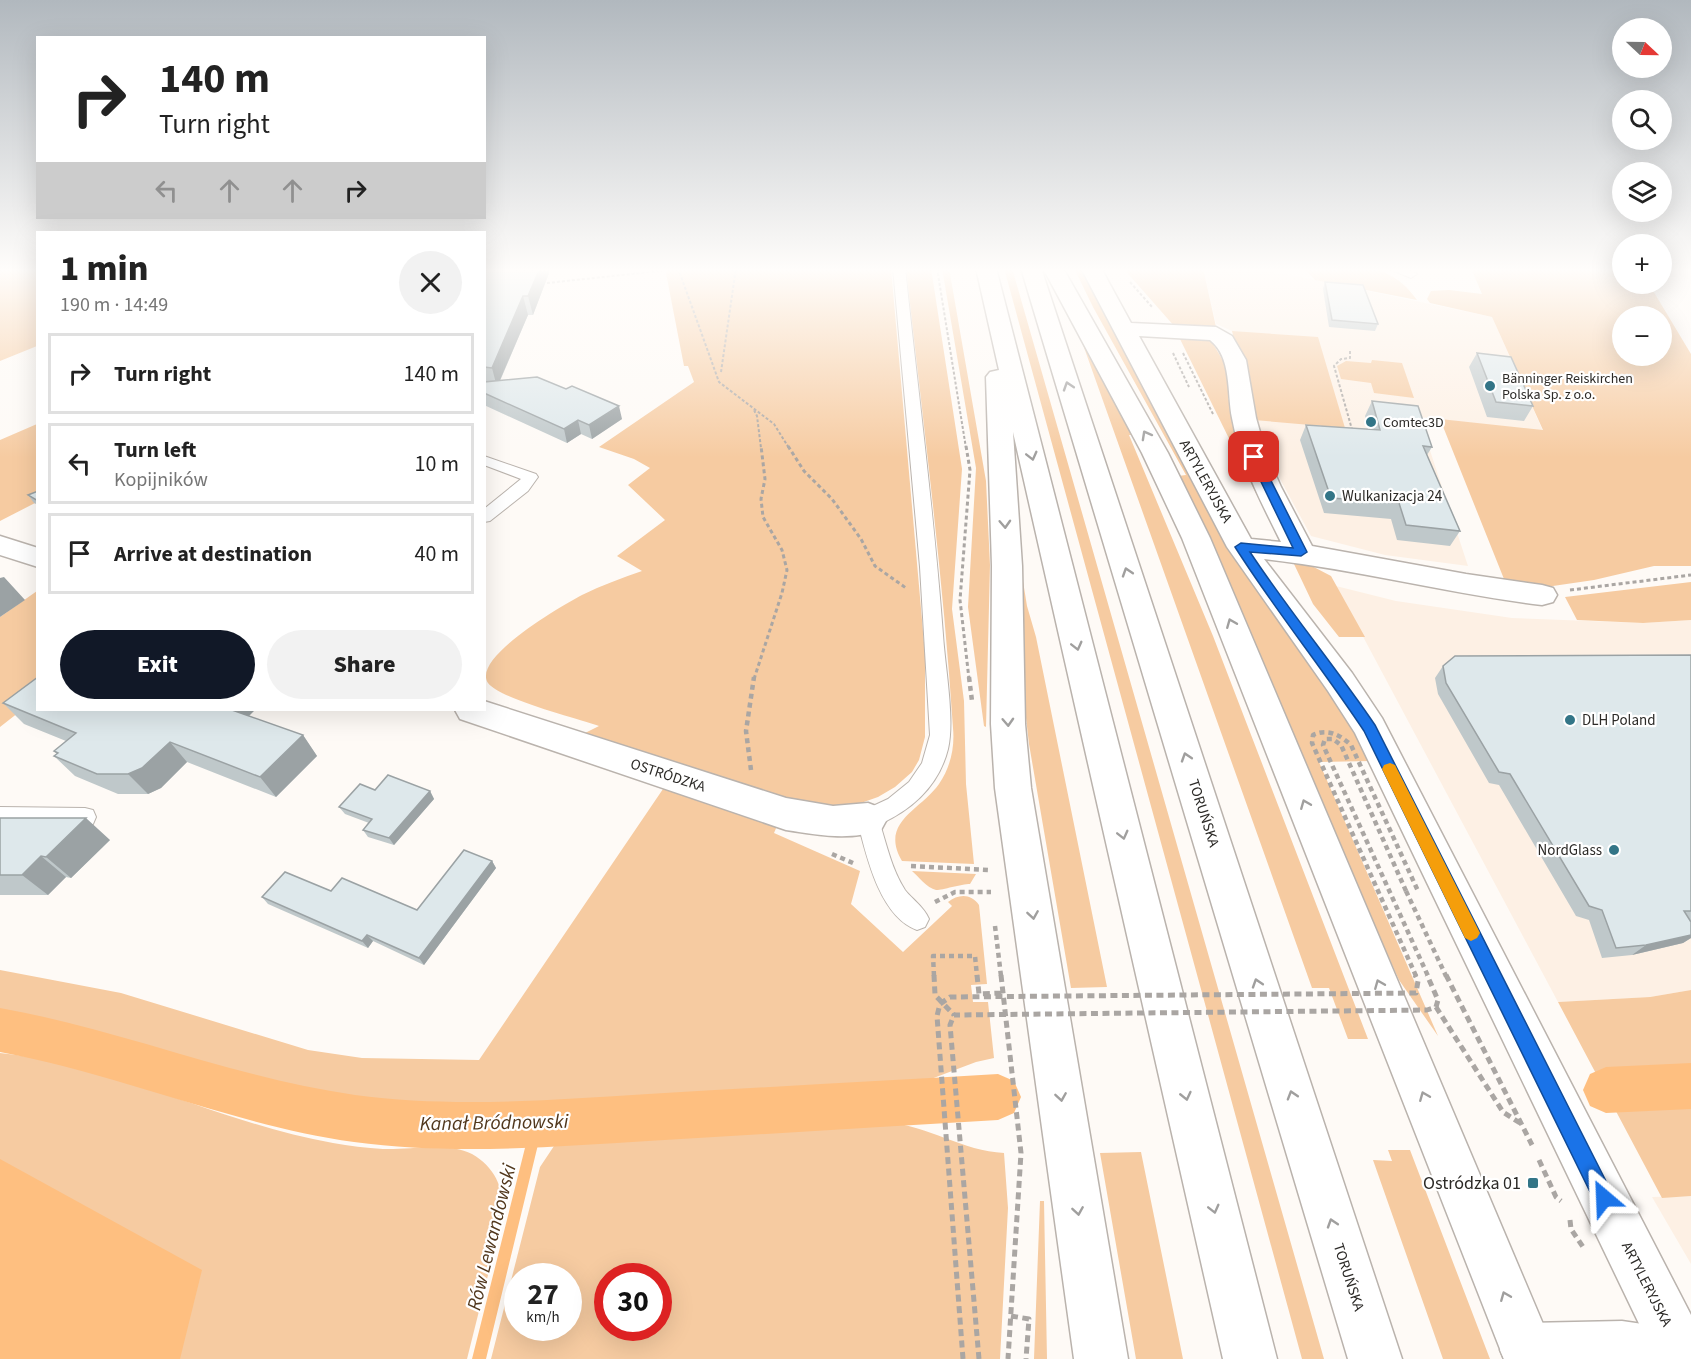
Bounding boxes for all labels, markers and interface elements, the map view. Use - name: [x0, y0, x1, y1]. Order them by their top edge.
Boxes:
- north arrow: [1612, 18, 1672, 78]
- map controls: [1612, 18, 1672, 366]
- text: 140 m: [159, 49, 270, 109]
- icon: right: [60, 60, 138, 138]
- button: search: [1612, 90, 1672, 150]
- text: Turn right: [159, 105, 270, 144]
- button: layers: [1612, 162, 1672, 222]
- icon: left: [150, 174, 183, 207]
- icon: ahead: [213, 174, 246, 207]
- icon: ahead: [276, 174, 309, 207]
- icon: right: [339, 174, 372, 207]
- button: +: [1612, 234, 1672, 294]
- text: 1 min: [60, 243, 148, 294]
- button: close: [399, 251, 462, 314]
- text: 190 m · 14:49: [60, 291, 168, 319]
- button: −: [1612, 306, 1672, 366]
- icon: right: [63, 357, 96, 390]
- text: Turn right: [114, 358, 211, 390]
- text: 140 m: [404, 358, 459, 390]
- place label: Bänninger Reiskirchen Polska Sp. z o.o.: [1502, 369, 1633, 405]
- marker: Bänninger Reiskirchen Polska Sp. z o.o.: [1483, 379, 1497, 393]
- one-way arrow: [1063, 381, 1076, 392]
- place label: Comtec3D: [1383, 413, 1444, 433]
- marker: Comtec3D: [1364, 415, 1378, 429]
- one-way arrow: [1141, 431, 1153, 441]
- pin: [1228, 431, 1279, 482]
- text: Turn left: [114, 434, 196, 466]
- street label: ARTYLERYJSKA: [1174, 436, 1238, 528]
- icon: arrive: [1237, 440, 1270, 473]
- icon: left: [63, 447, 96, 480]
- text: 10 m: [414, 448, 459, 480]
- one-way arrow: [1024, 451, 1037, 461]
- text: Kopijników: [114, 466, 208, 494]
- place label: Wulkanizacja 24: [1342, 486, 1443, 507]
- marker: Wulkanizacja 24: [1323, 489, 1337, 503]
- one-way arrow: [998, 519, 1011, 528]
- icon: arrive: [63, 537, 96, 570]
- text: Arrive at destination: [114, 538, 312, 570]
- text: 40 m: [414, 538, 459, 570]
- one-way arrow: [1122, 567, 1134, 578]
- one-way arrow: [1226, 618, 1238, 629]
- button: Exit: [60, 630, 255, 699]
- button: Share: [267, 630, 462, 699]
- one-way arrow: [1070, 641, 1083, 651]
- place label: DLH Poland: [1582, 710, 1655, 731]
- marker: DLH Poland: [1563, 713, 1577, 727]
- one-way arrow: [1002, 717, 1015, 726]
- one-way arrow: [1181, 752, 1193, 763]
- street label: OSTRÓDZKA: [628, 753, 709, 798]
- street label: TORUŃSKA: [1183, 776, 1225, 851]
- one-way arrow: [1300, 799, 1312, 810]
- one-way arrow: [1116, 830, 1129, 840]
- place label: NordGlass: [1538, 840, 1602, 861]
- marker: NordGlass: [1607, 843, 1621, 857]
- one-way arrow: [1026, 911, 1038, 920]
- one-way arrow: [1252, 978, 1265, 989]
- one-way arrow: [1373, 979, 1386, 990]
- one-way arrow: [1287, 1090, 1299, 1101]
- one-way arrow: [1179, 1091, 1192, 1101]
- one-way arrow: [1419, 1091, 1431, 1102]
- one-way arrow: [1054, 1093, 1066, 1102]
- water label: Kanał Bródnowski: [419, 1108, 569, 1138]
- water label: Rów Lewandowski: [460, 1161, 524, 1313]
- position arrow: [1572, 1166, 1636, 1230]
- place label: Ostródzka 01: [1423, 1171, 1521, 1196]
- marker: Ostródzka 01: [1526, 1176, 1540, 1190]
- one-way arrow: [1206, 1203, 1219, 1213]
- one-way arrow: [1072, 1206, 1084, 1216]
- one-way arrow: [1327, 1218, 1340, 1229]
- street label: ARTYLERYJSKA: [1616, 1238, 1677, 1331]
- street label: TORUŃSKA: [1328, 1240, 1370, 1315]
- speed limit sign: 30: [594, 1263, 672, 1341]
- text: 27: [527, 1273, 559, 1316]
- one-way arrow: [1500, 1291, 1512, 1302]
- text: km/h: [526, 1307, 560, 1328]

